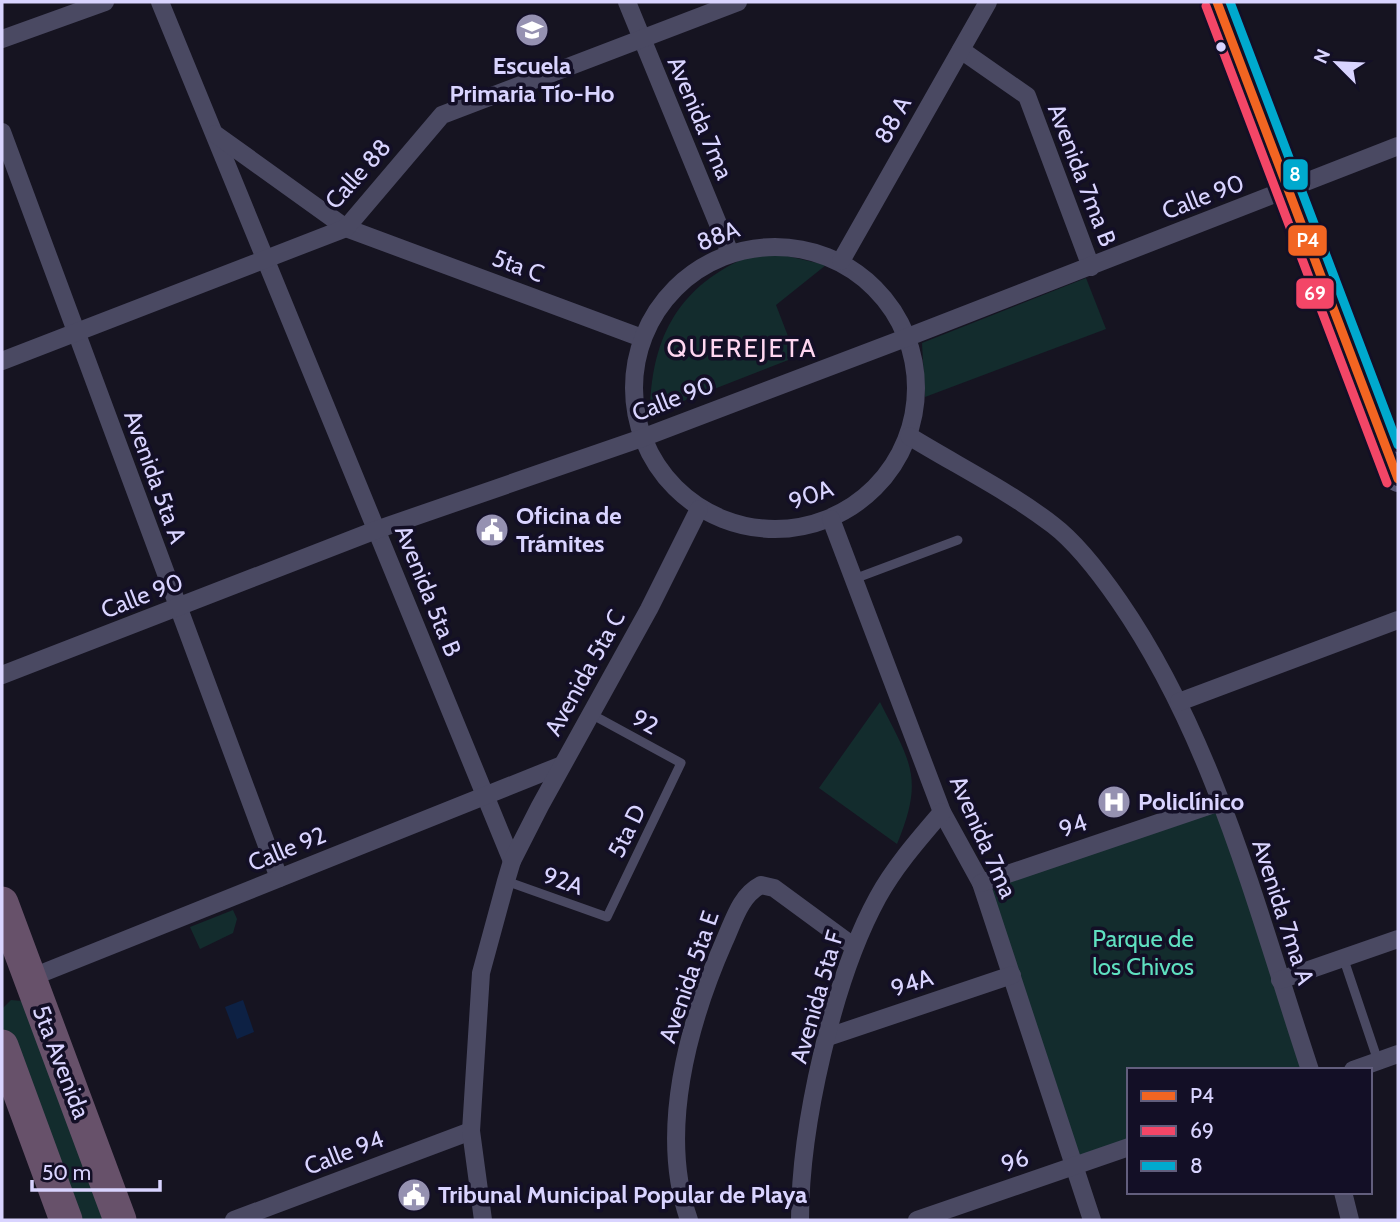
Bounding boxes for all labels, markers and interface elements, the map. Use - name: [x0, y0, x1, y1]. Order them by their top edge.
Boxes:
- school or university icon: Escuela Primaria Tío-Ho: [513, 11, 551, 49]
- north arrow: [1302, 28, 1372, 98]
- unlabelled marker: [1214, 40, 1228, 54]
- text: N: [1309, 45, 1335, 67]
- place label: Escuela Primaria Tío-Ho: [449, 51, 615, 108]
- street label: Avenida 7ma: [662, 52, 740, 184]
- street label: 88 A: [868, 91, 917, 148]
- street label: Avenida 7ma B: [1042, 99, 1123, 250]
- street label: Calle 88: [319, 133, 397, 215]
- line badge: 8: [1282, 158, 1309, 191]
- text: 8: [1289, 163, 1301, 186]
- street label: Calle 90: [1158, 168, 1248, 225]
- street label: 88A: [692, 214, 744, 257]
- line badge: P4: [1287, 224, 1328, 257]
- text: P4: [1297, 229, 1319, 252]
- street label: 5ta C: [488, 243, 548, 288]
- line badge: 69: [1295, 277, 1335, 310]
- text: 69: [1304, 282, 1326, 305]
- district label: QUEREJETA: [667, 332, 817, 364]
- street label: Calle 90: [628, 370, 718, 427]
- street label: Avenida 5ta A: [118, 406, 193, 547]
- street label: 90A: [785, 473, 837, 516]
- place label: Oficina de Trámites: [516, 501, 622, 558]
- public building icon: Oficina de Trámites: [473, 511, 511, 549]
- street label: Avenida 5ta B: [389, 521, 468, 661]
- street label: Calle 90: [97, 567, 187, 624]
- street label: Avenida 5ta C: [538, 605, 631, 741]
- street label: 92: [627, 703, 664, 741]
- street label: Avenida 7ma: [944, 771, 1023, 903]
- hospital icon: Policlínico: [1095, 783, 1133, 821]
- place label: Policlínico: [1138, 787, 1245, 816]
- street label: 5ta D: [601, 800, 652, 862]
- street label: 94: [1055, 807, 1091, 844]
- street label: Calle 92: [244, 820, 330, 877]
- street label: Avenida 7ma A: [1246, 836, 1321, 988]
- street label: 92A: [539, 860, 587, 901]
- street label: Avenida 5ta E: [652, 907, 725, 1047]
- park label: Parque de los Chivos: [1092, 924, 1194, 981]
- street label: Avenida 5ta F: [784, 927, 849, 1067]
- street label: 94A: [887, 962, 937, 1003]
- street label: 5ta Avenida: [27, 1001, 97, 1123]
- legend: [1127, 1068, 1372, 1194]
- text: P4: [1190, 1083, 1214, 1108]
- text: 69: [1190, 1118, 1214, 1143]
- street label: Calle 94: [300, 1124, 388, 1181]
- street label: 96: [997, 1142, 1032, 1179]
- scale bar: [32, 1148, 159, 1192]
- text: 8: [1190, 1153, 1203, 1178]
- text: 50 m: [42, 1160, 91, 1185]
- public building icon: Tribunal Municipal Popular de Playa: [395, 1176, 433, 1214]
- place label: Tribunal Municipal Popular de Playa: [438, 1180, 807, 1209]

